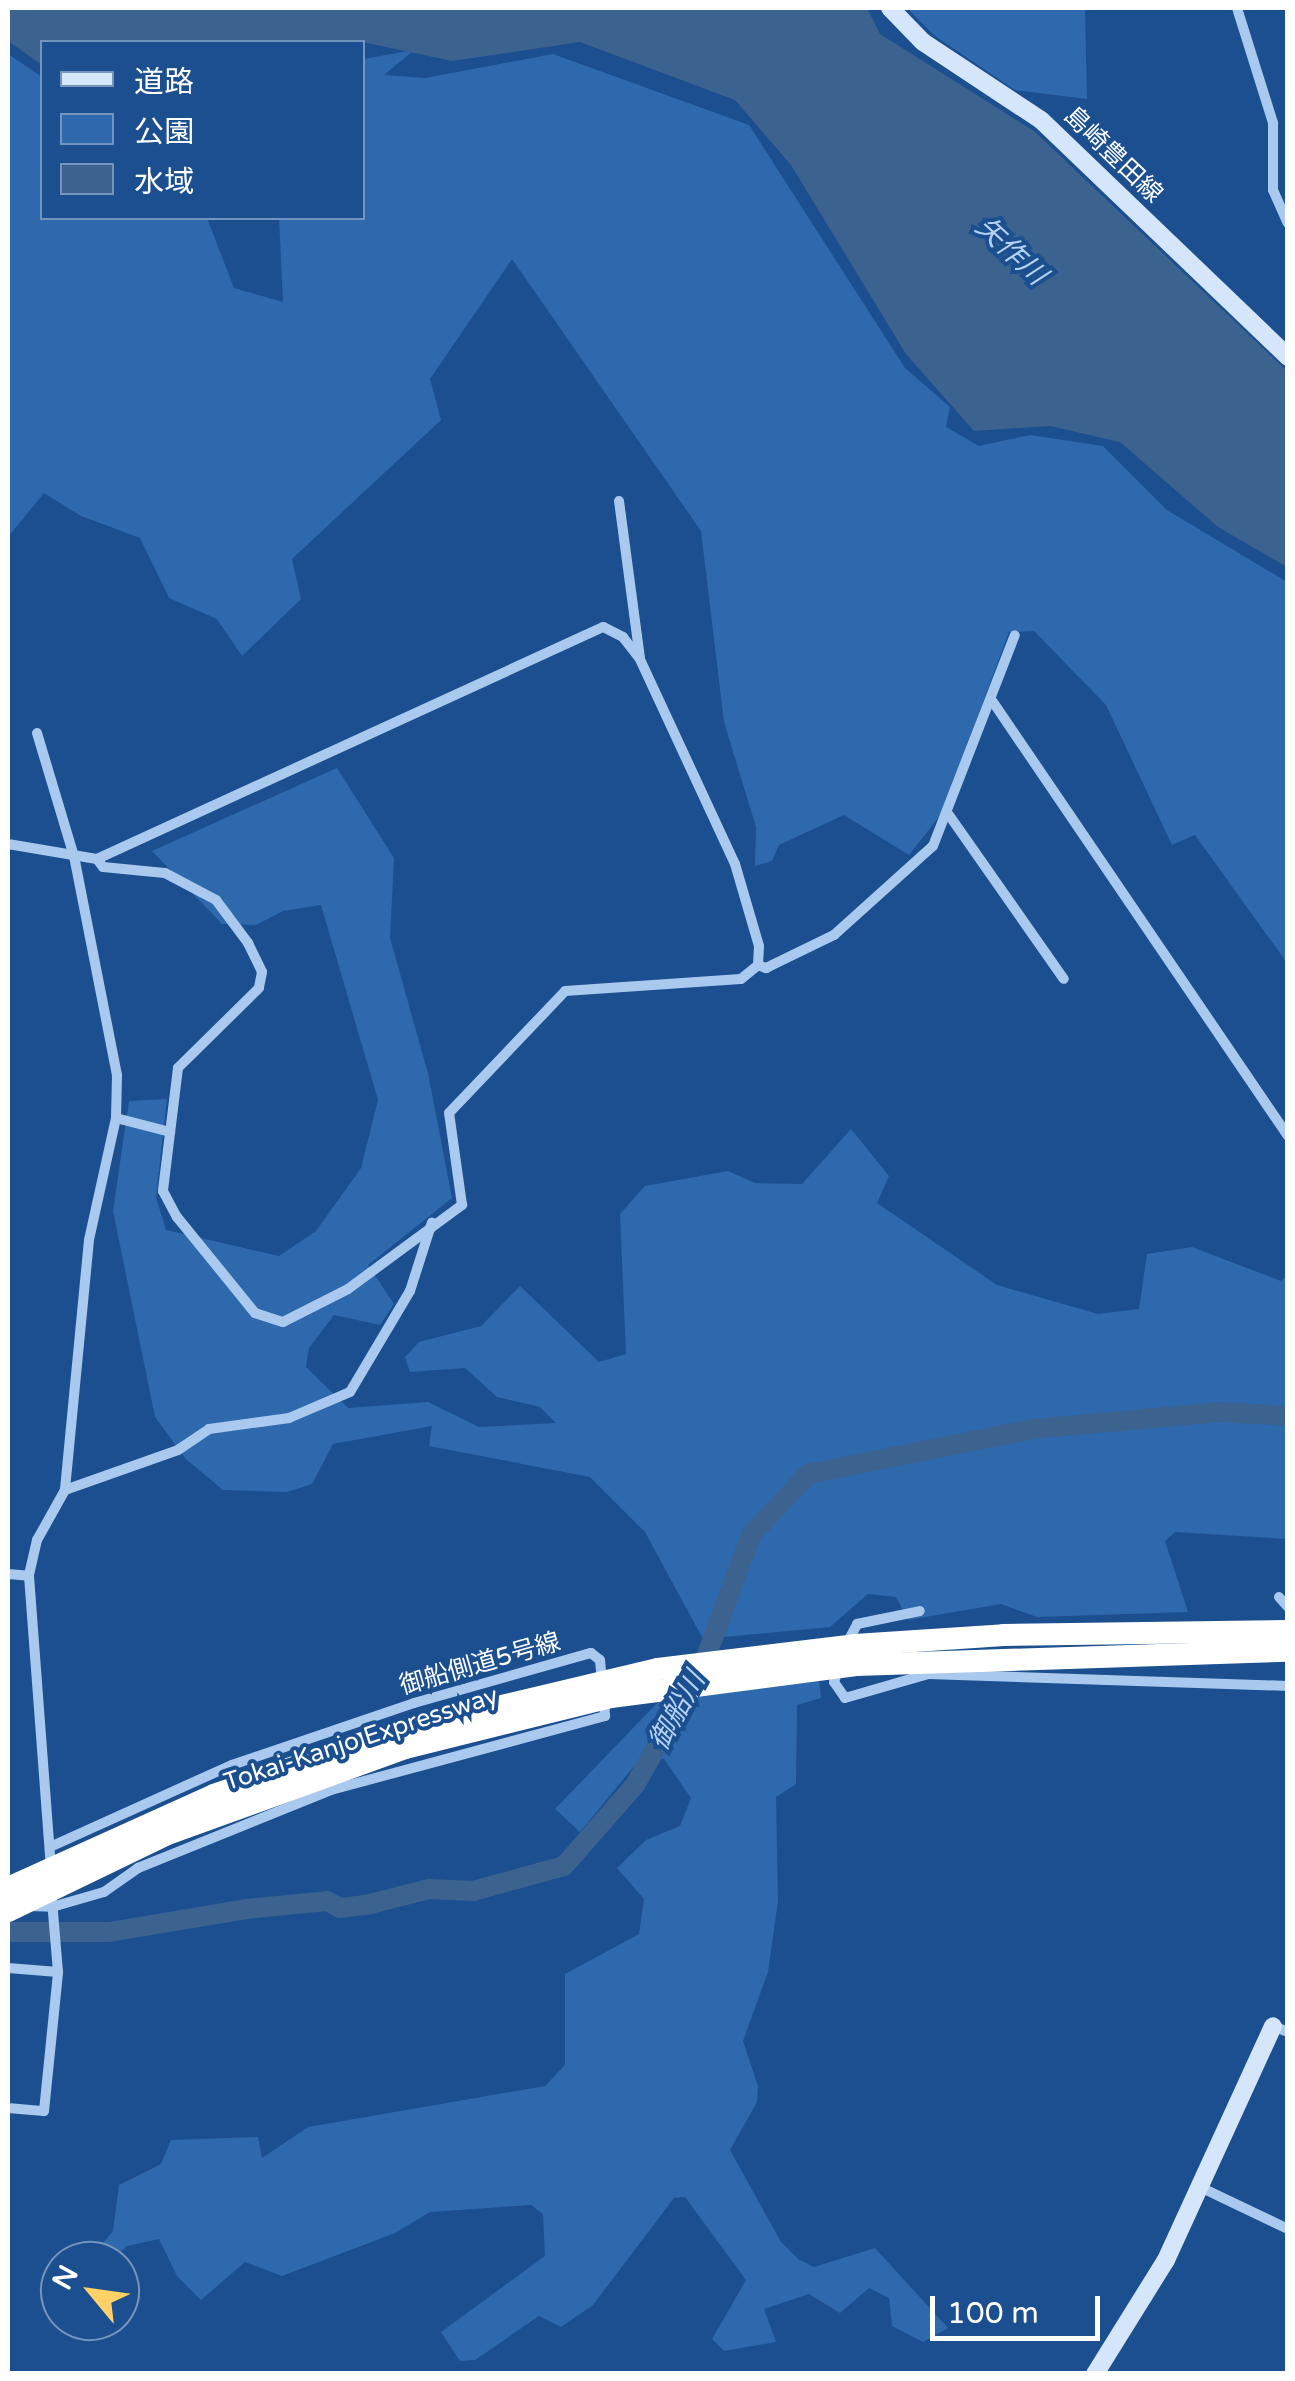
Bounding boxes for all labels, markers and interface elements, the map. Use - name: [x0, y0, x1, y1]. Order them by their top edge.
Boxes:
- legend: [40, 40, 365, 220]
- text: 道路: [134, 64, 194, 101]
- street label: 島崎豊田線: [1058, 101, 1168, 209]
- text: 公園: [134, 114, 194, 151]
- text: 水域: [134, 164, 194, 201]
- water label: 矢作川: [969, 210, 1053, 292]
- street label: 御船側道5号線: [396, 1627, 564, 1701]
- water label: 御船川: [642, 1666, 712, 1756]
- street label: Tokai-Kanjo Expressway: [220, 1681, 502, 1797]
- north arrow: [40, 2241, 140, 2341]
- text: N: [45, 2259, 86, 2296]
- scale bar: [935, 2276, 1105, 2338]
- text: 100 m: [947, 2295, 1039, 2332]

